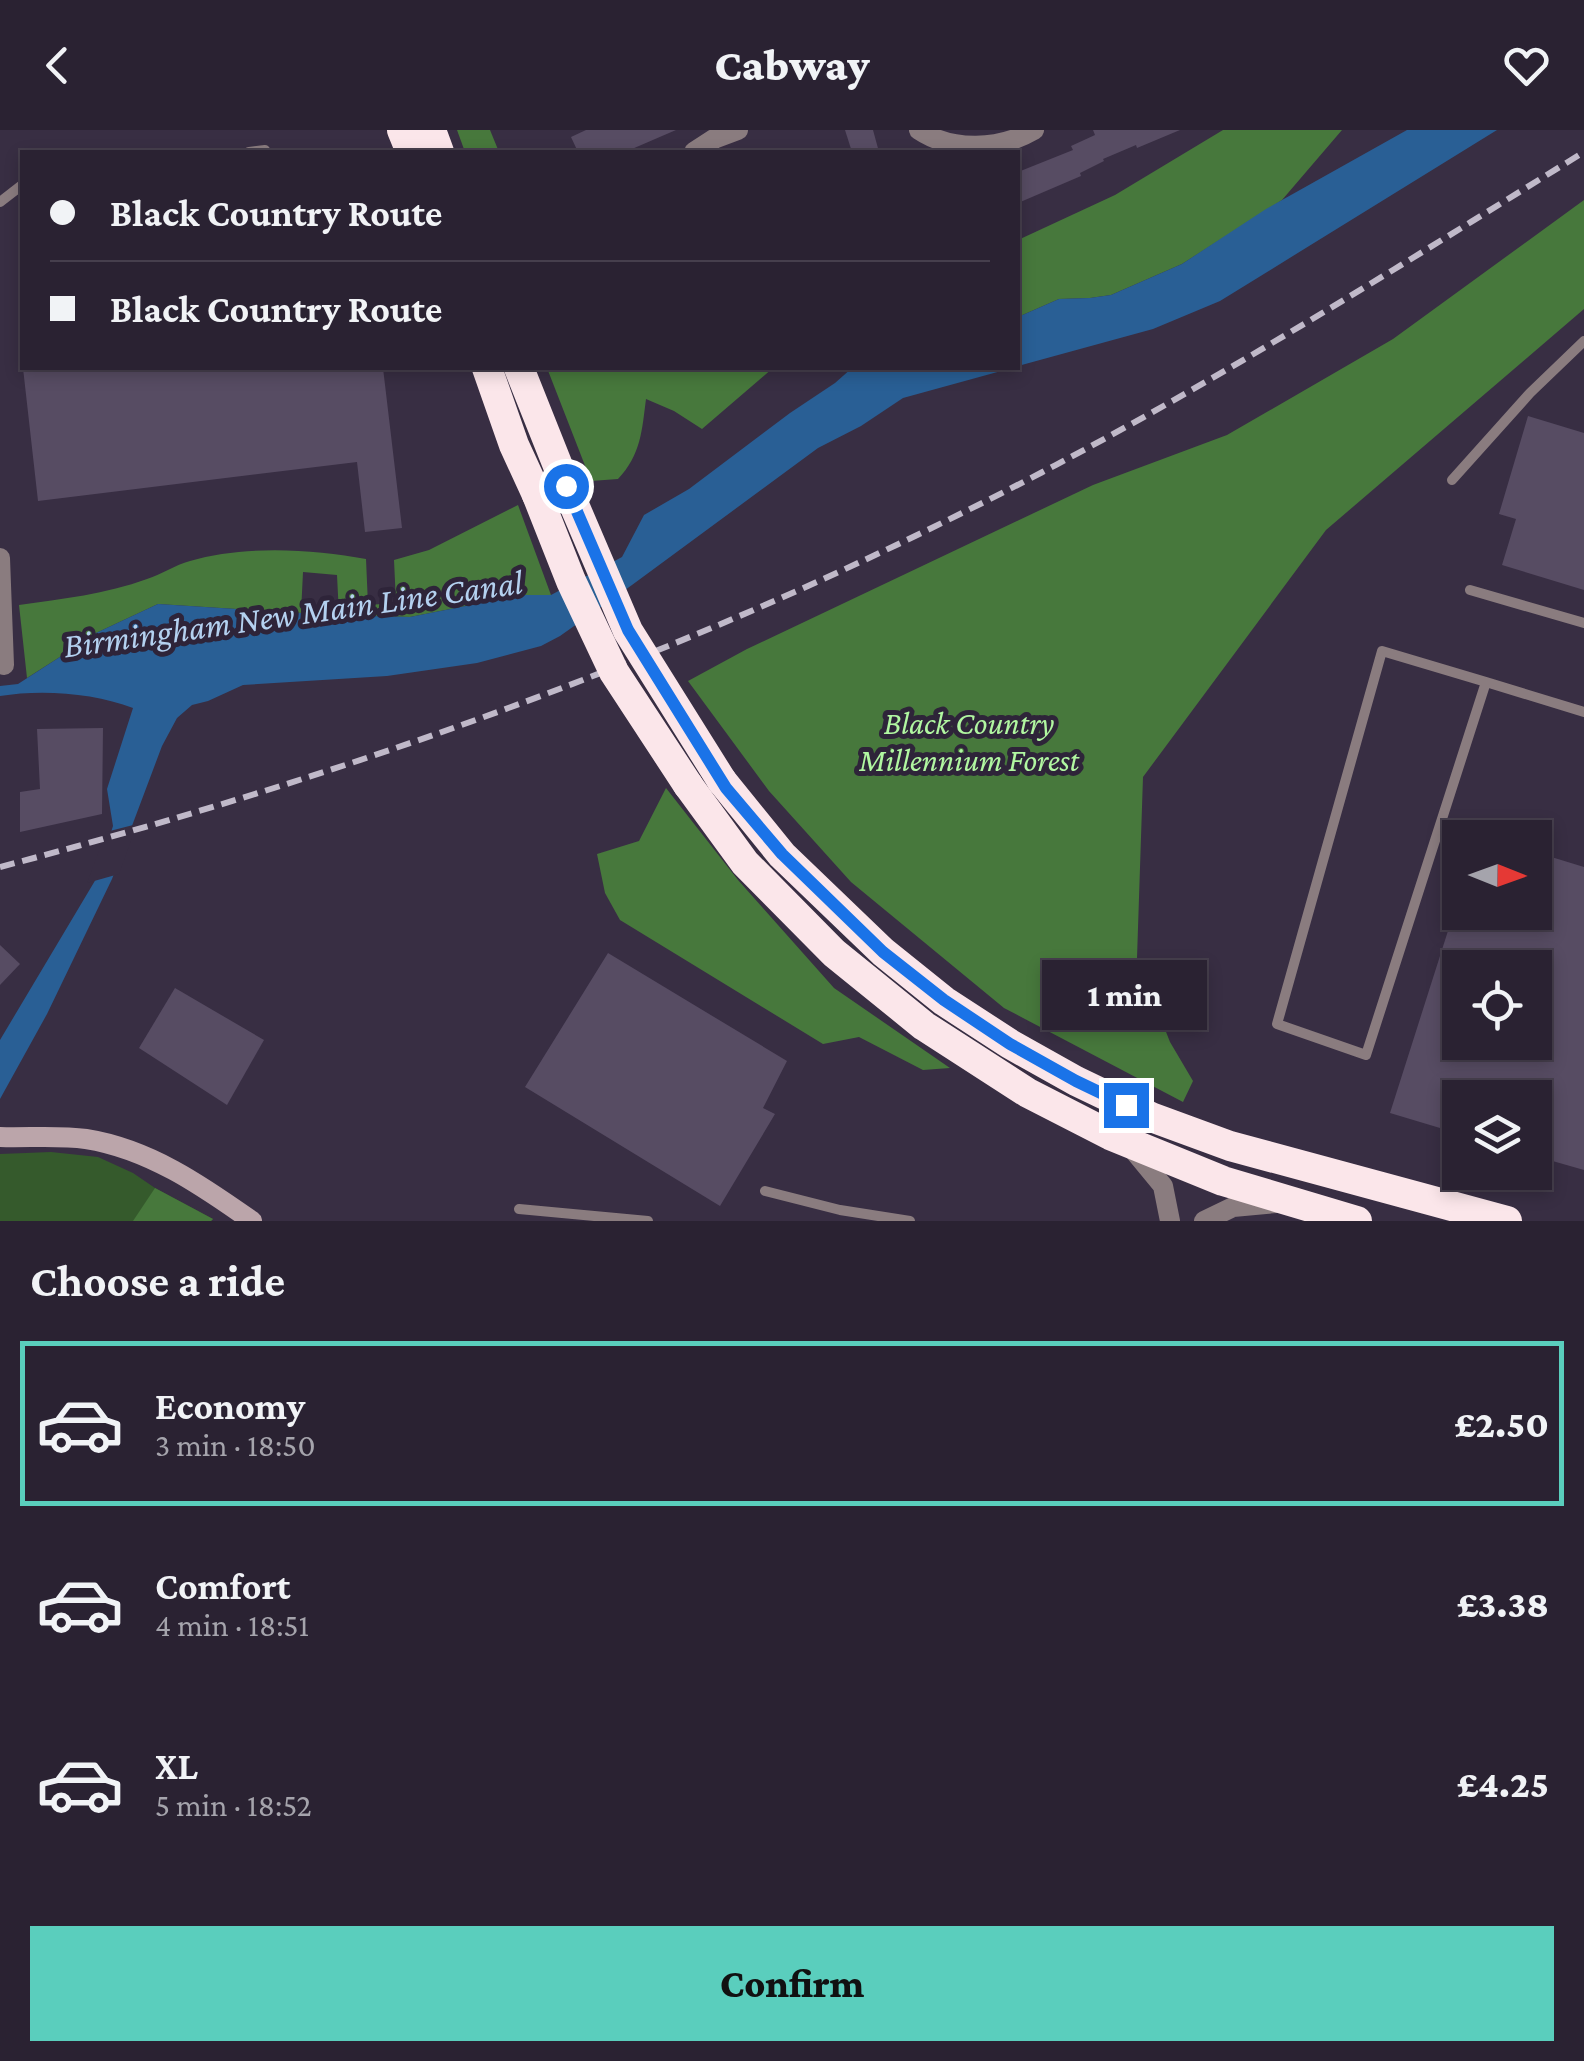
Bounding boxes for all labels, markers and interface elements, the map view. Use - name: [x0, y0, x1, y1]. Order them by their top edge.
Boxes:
- icon: back: [30, 38, 85, 93]
- icon: heart: [1499, 38, 1554, 93]
- text: Cabway: [714, 40, 870, 90]
- text: Black Country Route: [110, 192, 443, 234]
- text: Black Country Route: [110, 288, 443, 330]
- route start: [544, 464, 589, 509]
- water label: Birmingham New Main Line Canal: [61, 562, 525, 666]
- park label: Black Country Millennium Forest: [858, 705, 1080, 778]
- north arrow: [1442, 820, 1552, 930]
- map controls: [1442, 820, 1552, 1190]
- button: locate: [1442, 950, 1552, 1060]
- callout: 1 min: [1044, 960, 1208, 1030]
- text: 1 min: [1087, 977, 1162, 1013]
- button: layers: [1442, 1080, 1552, 1190]
- route end: [1104, 1083, 1149, 1128]
- text: Choose a ride: [30, 1256, 285, 1306]
- icon: car: [35, 1379, 125, 1469]
- text: Economy: [155, 1385, 305, 1427]
- text: £2.50: [1454, 1403, 1549, 1445]
- text: 3 min · 18:50: [155, 1427, 316, 1463]
- icon: car: [35, 1559, 125, 1649]
- text: Comfort: [155, 1565, 291, 1607]
- text: £3.38: [1457, 1583, 1549, 1625]
- text: 4 min · 18:51: [155, 1607, 309, 1643]
- icon: car: [35, 1739, 125, 1829]
- text: XL: [155, 1745, 198, 1787]
- text: £4.25: [1457, 1763, 1549, 1805]
- text: 5 min · 18:52: [155, 1787, 312, 1823]
- button: Confirm: [30, 1926, 1554, 2041]

